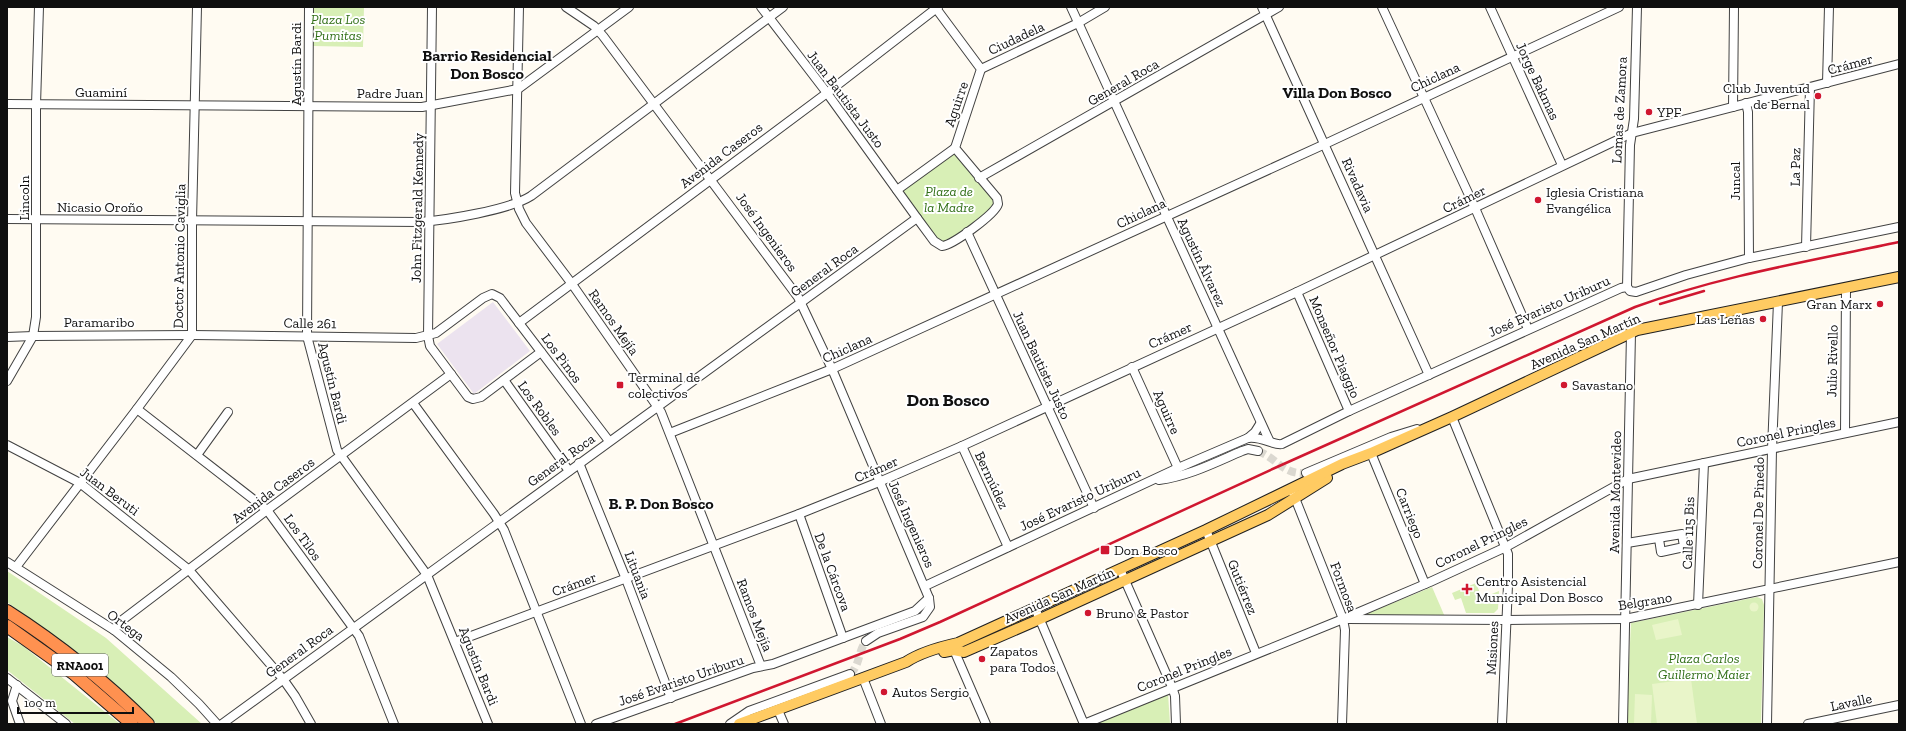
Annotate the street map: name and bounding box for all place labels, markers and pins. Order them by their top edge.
place label: Club Juventud de Bernal [1723,80,1810,113]
marker: Club Juventud de Bernal [1813,91,1823,101]
place label: YPF [1656,104,1682,121]
marker: YPF [1644,107,1654,117]
place label: Iglesia Cristiana Evangélica [1546,184,1644,217]
marker: Iglesia Cristiana Evangélica [1533,195,1543,205]
place label: Gran Marx [1806,296,1872,313]
marker: Gran Marx [1875,299,1885,309]
place label: Las Leñas [1696,311,1755,328]
marker: Las Leñas [1758,314,1768,324]
place label: Terminal de colectivos [628,369,701,402]
place label: Savastano [1572,377,1633,394]
marker: Terminal de colectivos [615,380,625,390]
marker: Savastano [1559,380,1569,390]
place label: Don Bosco [1114,542,1178,559]
marker: Don Bosco [1099,544,1111,556]
place label: Centro Asistencial Municipal Don Bosco [1476,573,1603,606]
marker: Centro Asistencial Municipal Don Bosco [1461,583,1473,595]
place label: Bruno & Pastor [1096,605,1189,622]
marker: Bruno & Pastor [1083,608,1093,618]
place label: Zapatos para Todos [990,643,1056,676]
marker: Zapatos para Todos [977,654,987,664]
place label: Autos Sergio [892,684,969,701]
marker: Autos Sergio [879,687,889,697]

